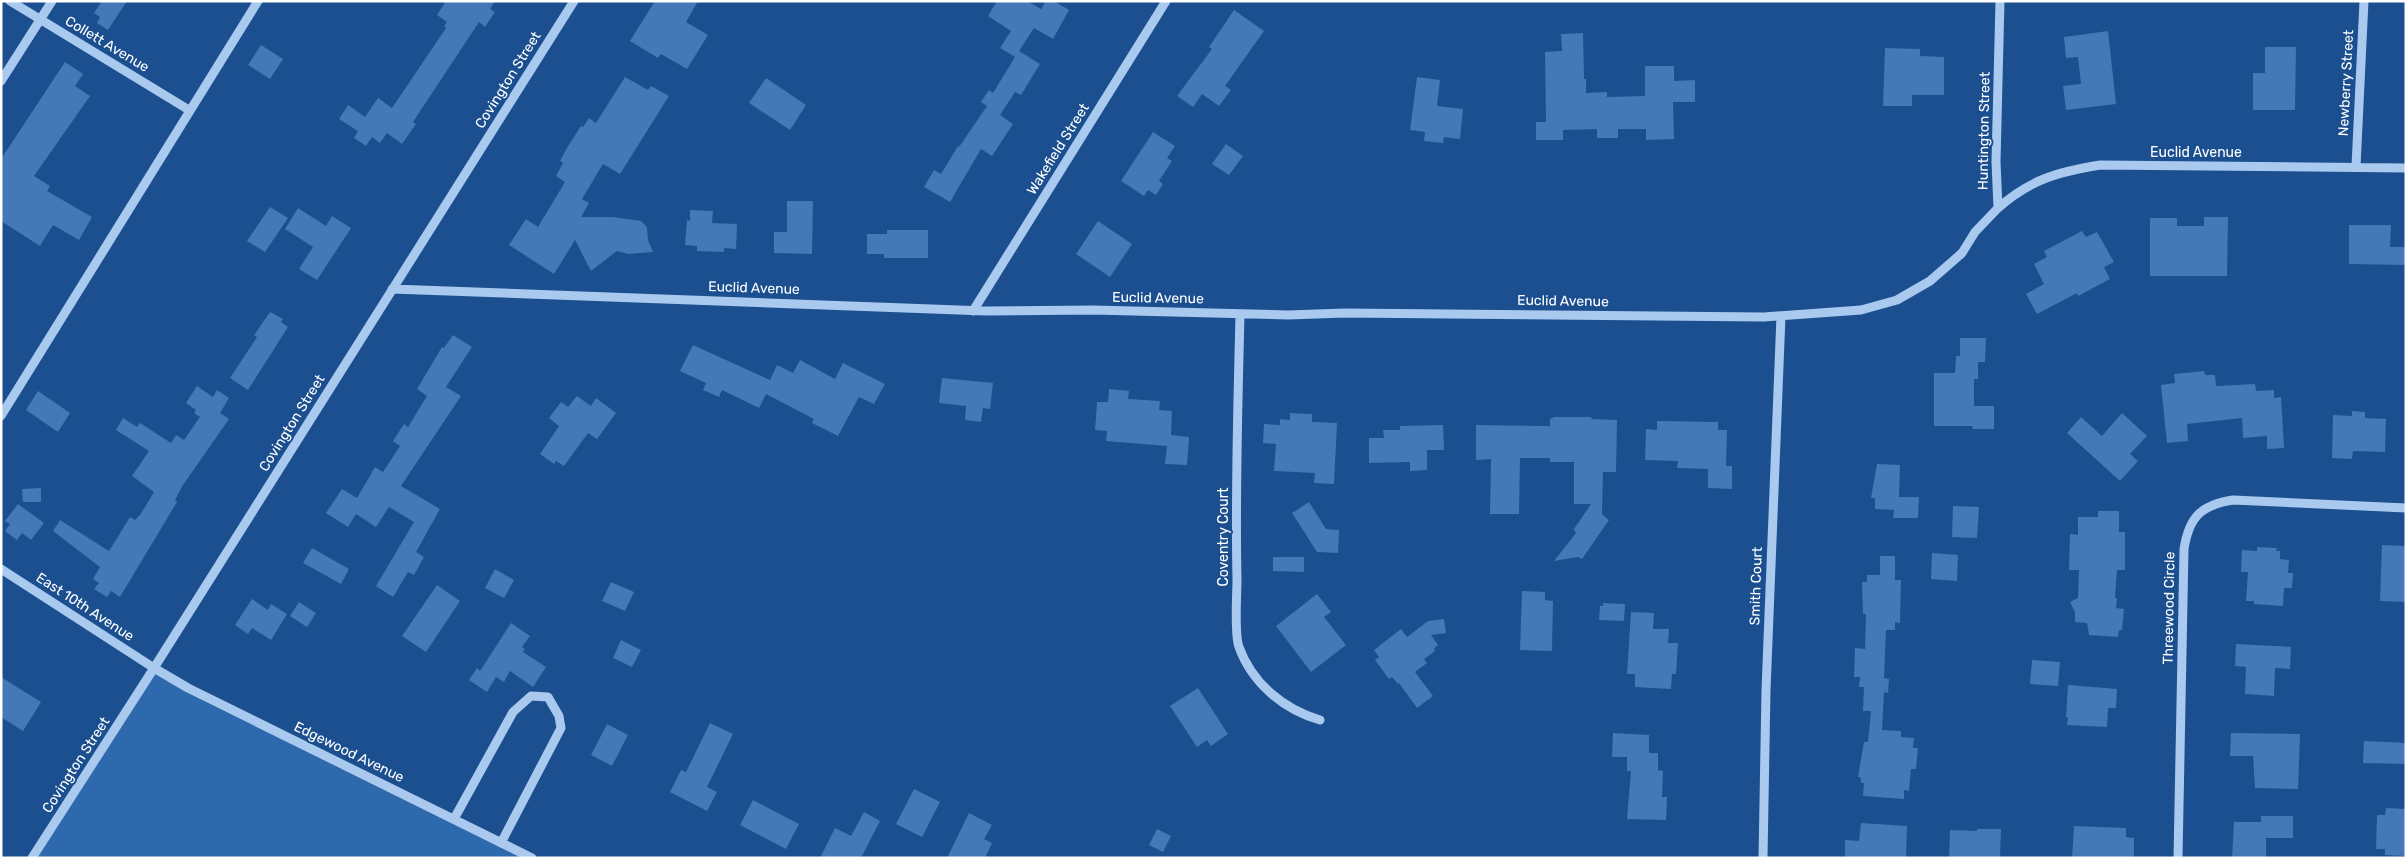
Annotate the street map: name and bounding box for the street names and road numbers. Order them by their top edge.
street label: Collett Avenue [62,12,152,76]
street label: Covington Street [471,28,545,132]
street label: Newberry Street [2335,29,2357,137]
street label: Huntington Street [1974,71,1994,190]
street label: Wakefield Street [1023,100,1093,198]
street label: Euclid Avenue [2150,144,2242,161]
street label: Euclid Avenue [708,278,800,298]
street label: Euclid Avenue [1112,289,1204,307]
street label: Euclid Avenue [1517,292,1609,310]
street label: Covington Street [255,371,329,475]
street label: Coventry Court [1215,487,1232,586]
street label: Smith Court [1746,546,1766,626]
street label: Threewood Circle [2160,551,2178,665]
street label: East 10th Avenue [33,569,137,645]
street label: Covington Street [39,713,114,816]
street label: Edgewood Avenue [291,718,407,786]

